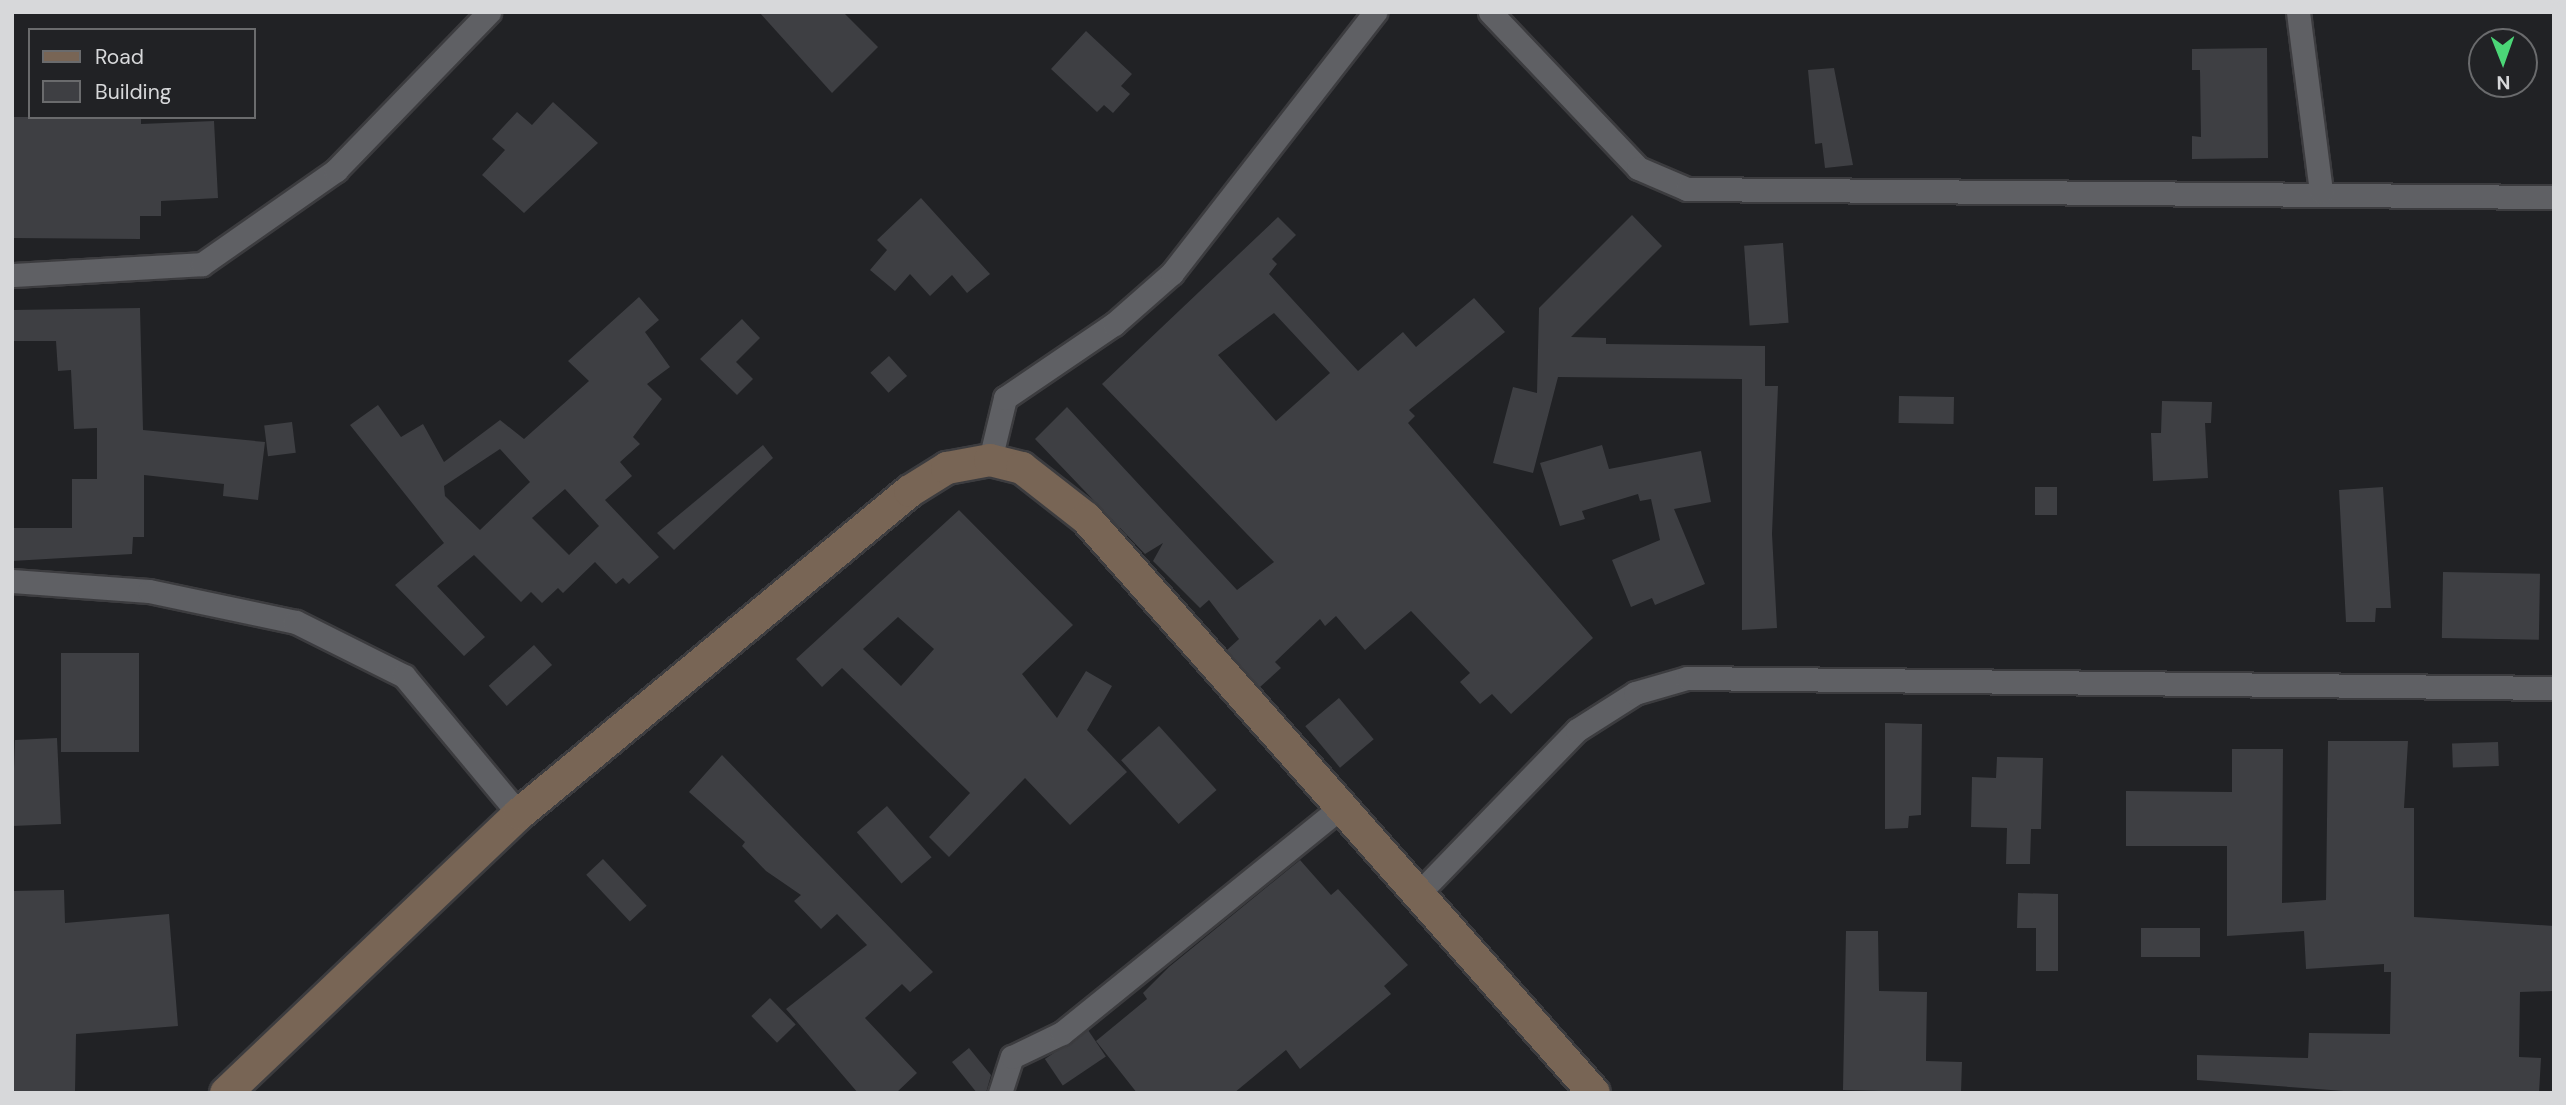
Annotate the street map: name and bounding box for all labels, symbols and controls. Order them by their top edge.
legend [28,28,256,119]
north arrow [2468,28,2538,98]
text: Road [95,43,144,71]
text: N [2496,70,2510,95]
text: Building [95,78,171,106]

